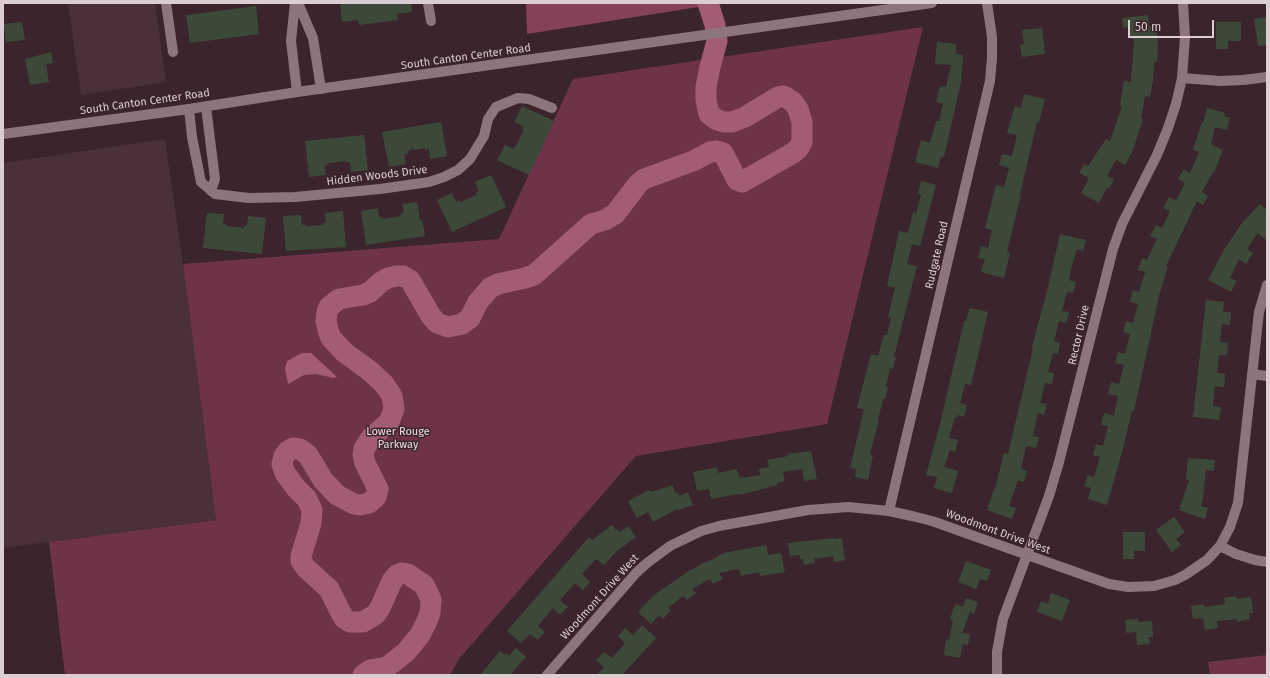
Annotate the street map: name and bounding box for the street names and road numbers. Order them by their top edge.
street label: South Canton Center Road [400,41,532,73]
street label: South Canton Center Road [79,86,211,118]
street label: Hidden Woods Drive [326,163,428,189]
street label: Rudgate Road [923,220,951,290]
street label: Rector Drive [1066,304,1092,366]
street label: Woodmont Drive West [944,507,1052,557]
street label: Woodmont Drive West [558,552,642,642]

